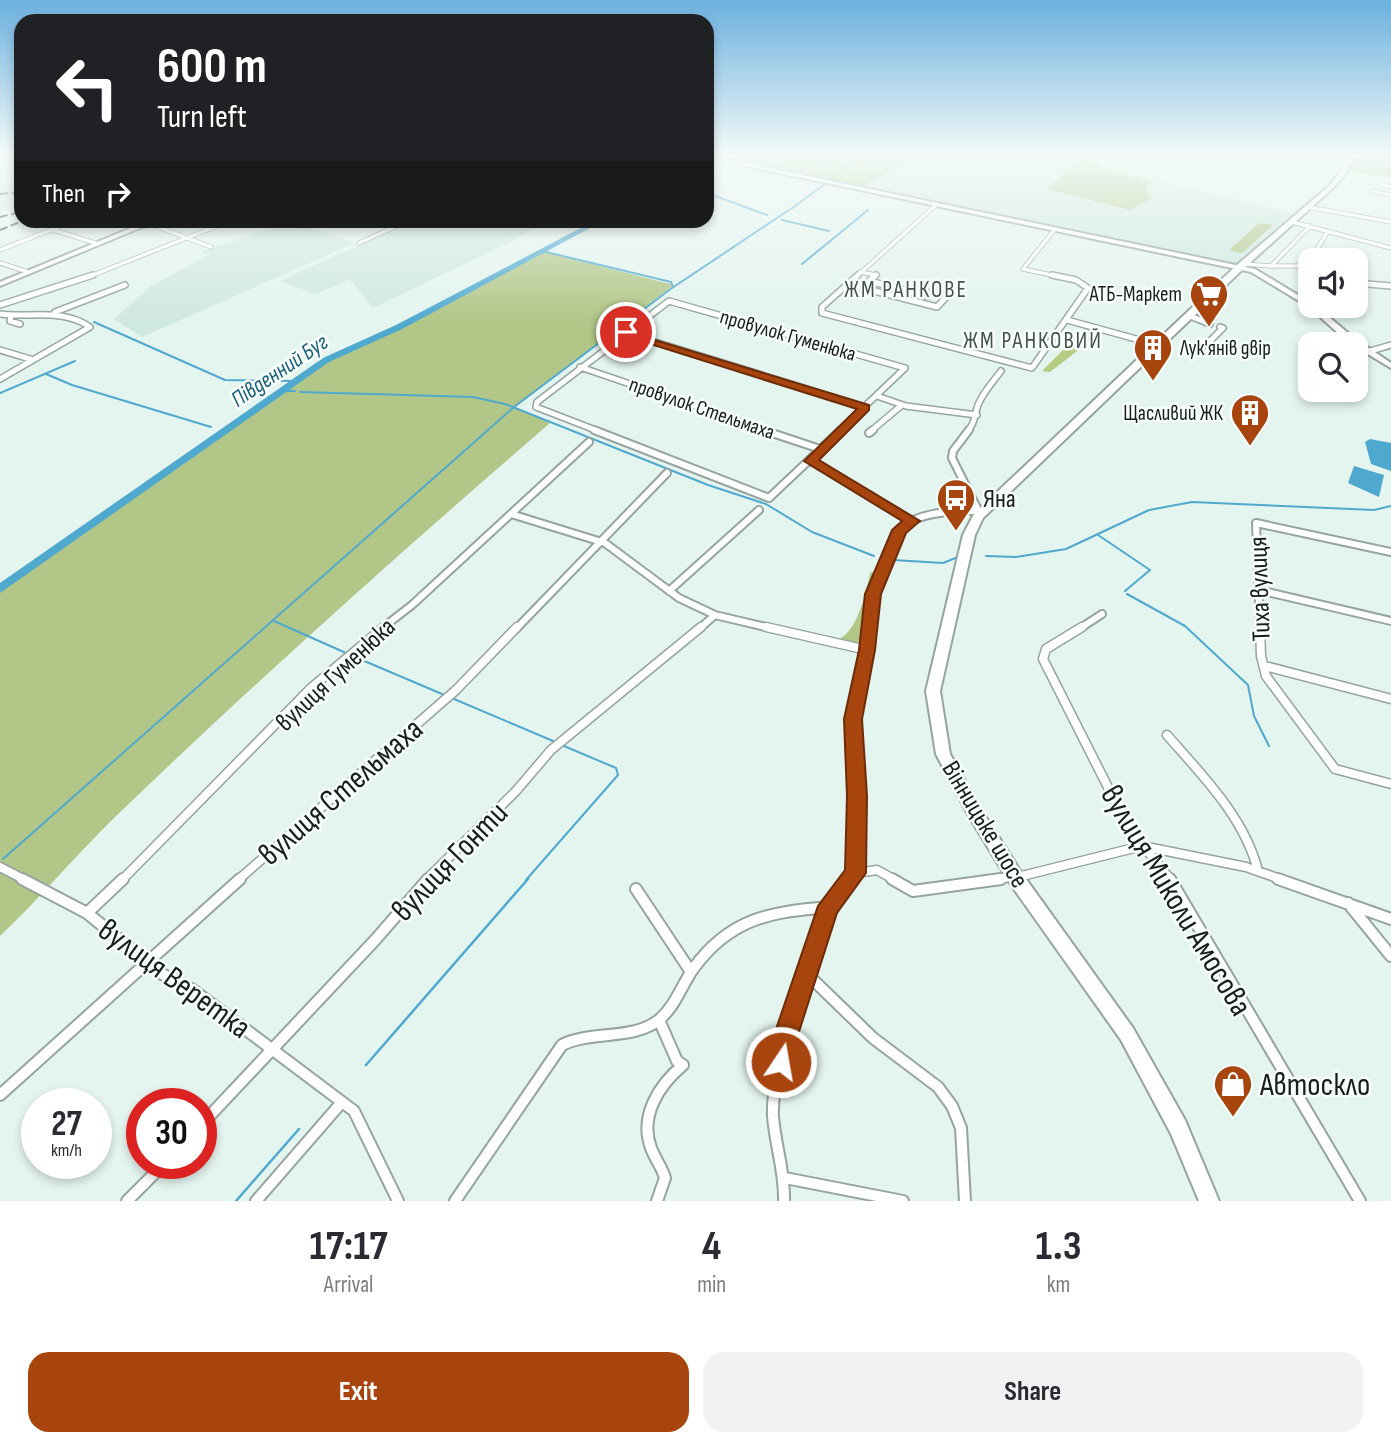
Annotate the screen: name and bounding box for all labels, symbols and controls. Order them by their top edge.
text: 600 m [157,38,267,97]
icon: left [42,42,133,133]
text: Turn left [157,98,247,137]
icon: right [99,175,137,213]
text: Then [42,179,85,210]
map controls [1298,248,1368,402]
button: sound [1298,248,1368,318]
supermarket icon: АТБ-Маркет [1188,273,1230,328]
district label: ЖМ РАНКОВЕ [844,276,968,304]
place label: АТБ-Маркет [1089,282,1182,307]
pin [596,302,656,362]
street label: провулок Гуменюка [717,304,859,367]
icon: arrive [607,313,645,351]
district label: ЖМ РАНКОВИЙ [963,327,1103,355]
building icon: Лук'янів двір [1132,327,1174,382]
water label: Південний Буг [226,328,333,413]
button: search [1298,332,1368,402]
place label: Лук'янів двір [1179,336,1271,361]
street label: провулок Стельмаха [626,372,778,445]
building icon: Щасливий ЖК [1229,392,1271,447]
place label: Щасливий ЖК [1123,401,1224,426]
bus stop icon: Яна [935,477,977,532]
place label: Яна [983,484,1016,515]
street label: Тиха вулиця [1243,536,1278,642]
street label: вулиця Гуменюка [270,612,402,738]
street label: вулиця Стельмаха [251,710,431,874]
street label: Вінницьке шосе [935,756,1035,894]
street label: вулиця Миколи Амосова [1091,778,1260,1023]
street label: вулиця Гонти [384,794,517,930]
street label: вулиця Веретка [90,911,258,1048]
position arrow [744,1025,818,1099]
shop icon: Автоскло [1212,1063,1254,1118]
place label: Автоскло [1259,1066,1370,1105]
speed limit sign: 30 [126,1088,217,1179]
text: 27 [51,1103,82,1146]
text: km/h [51,1140,82,1161]
text: 17:17 [310,1221,388,1272]
text: 4 [702,1221,721,1272]
text: 1.3 [1036,1221,1081,1272]
text: Arrival [324,1271,373,1299]
text: min [697,1271,726,1299]
text: km [1047,1271,1070,1299]
button: Exit [28,1352,689,1432]
button: Share [703,1352,1363,1432]

